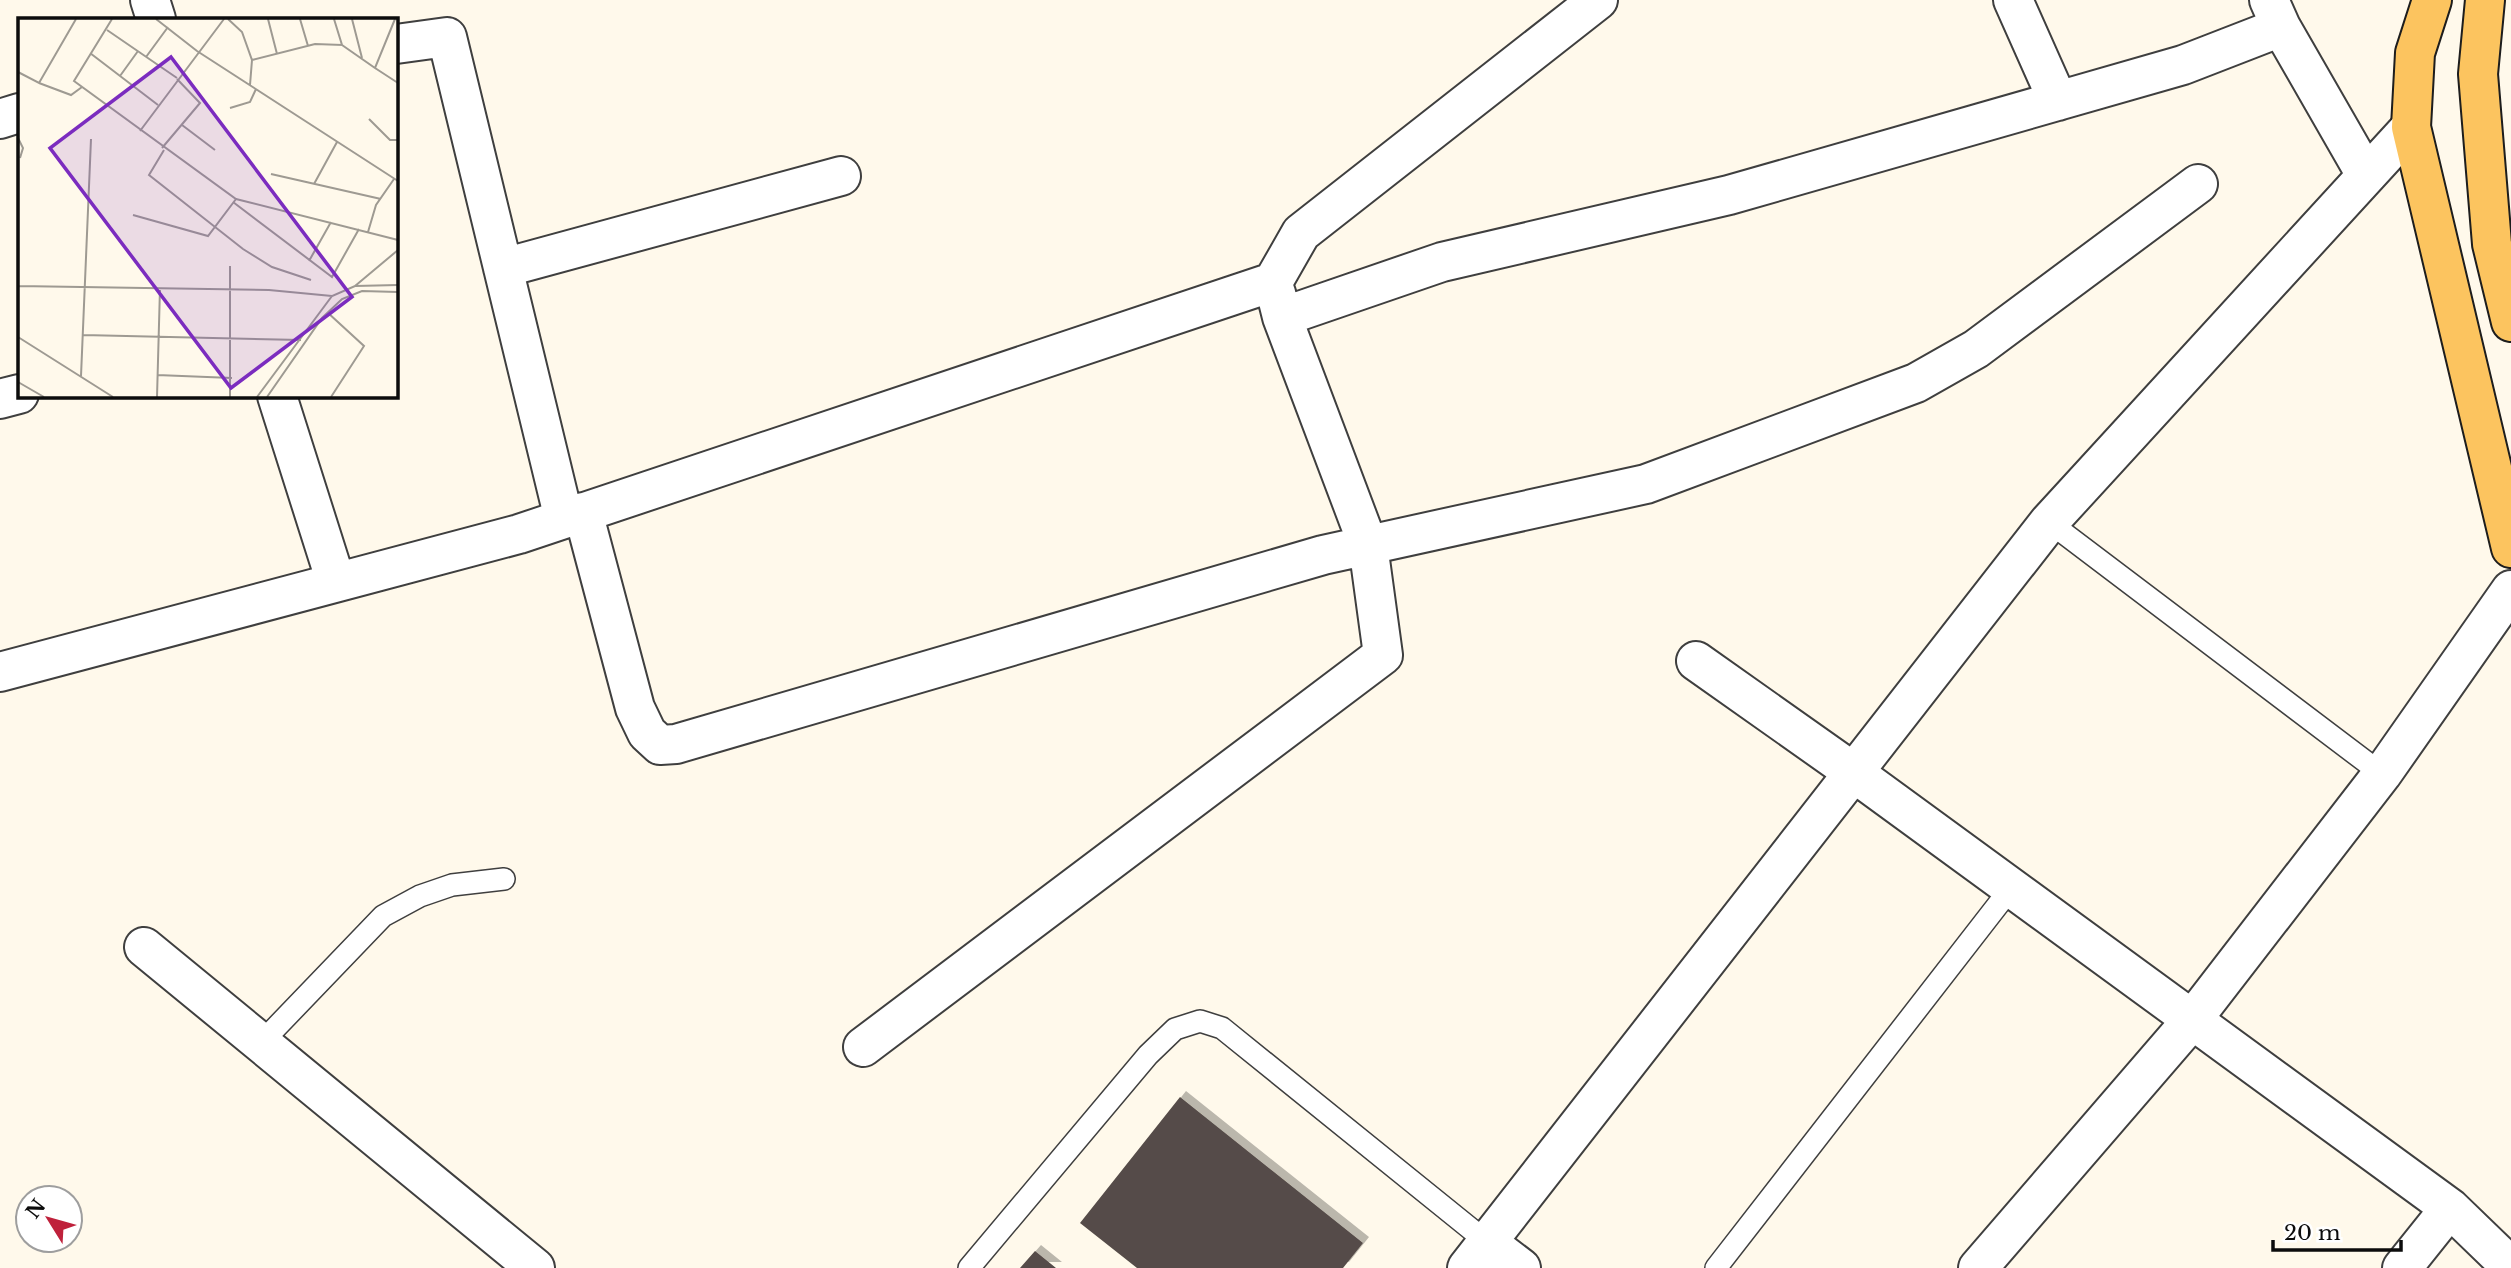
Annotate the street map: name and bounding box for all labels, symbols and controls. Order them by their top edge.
inset map [18,18,397,397]
north arrow [14,1184,84,1254]
text: N [21,1195,50,1223]
scale bar [2273,1208,2401,1252]
text: 20 m [2284,1220,2341,1246]

